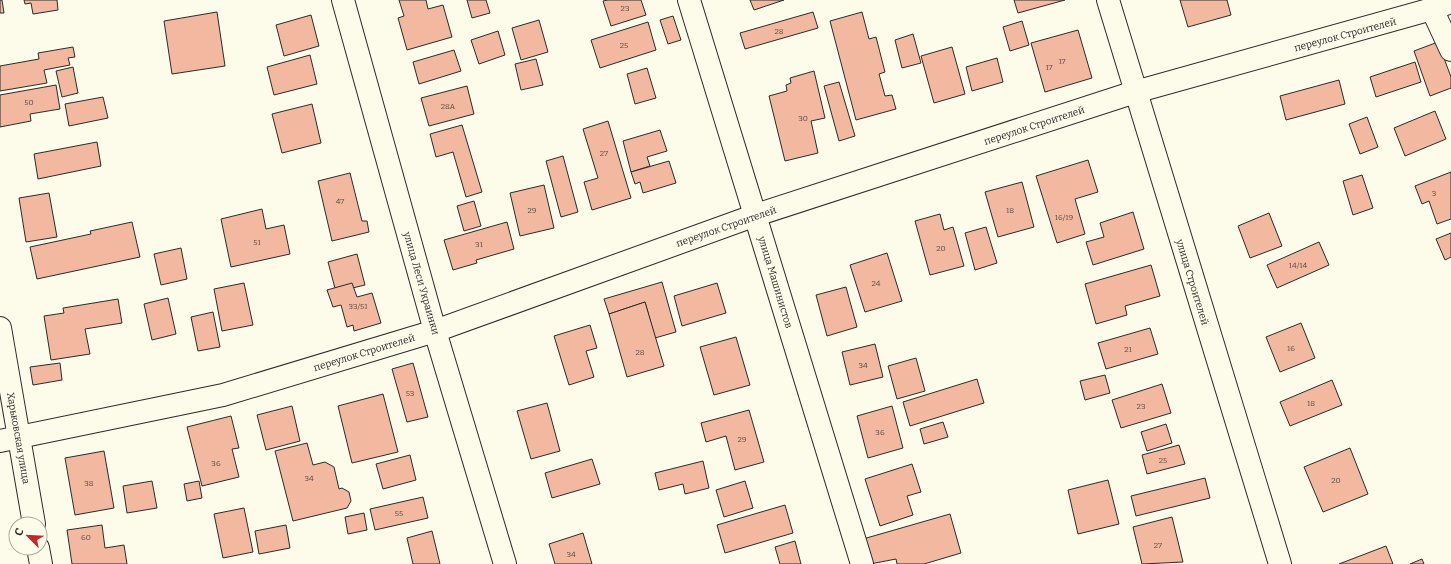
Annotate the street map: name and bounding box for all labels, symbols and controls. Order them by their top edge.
house number: 23 [621,4,630,13]
street label: переулок Строителей [1293,15,1398,54]
house number: 28 [774,27,784,36]
house number: 25 [620,41,628,50]
house number: 17 [1058,57,1066,66]
house number: 17 [1045,63,1053,72]
house number: 50 [24,98,34,107]
house number: 28А [441,102,456,111]
street label: переулок Строителей [982,104,1087,148]
house number: 30 [798,114,808,123]
house number: 27 [600,149,608,158]
house number: 3 [1432,189,1437,198]
house number: 47 [336,197,344,206]
street label: переулок Строителей [675,204,778,250]
house number: 29 [527,206,537,215]
house number: 18 [1006,206,1014,215]
house number: 16/19 [1055,213,1074,222]
street label: улица Леси Украинки [400,230,442,336]
street label: улица Машинистов [755,234,795,330]
street label: улица Строителей [1173,237,1211,327]
house number: 51 [253,238,261,247]
house number: 31 [475,240,484,249]
house number: 20 [936,244,946,253]
house number: 14/14 [1289,261,1308,270]
house number: 24 [871,279,881,288]
house number: 33/51 [349,302,368,311]
street label: переулок Строителей [312,332,417,374]
house number: 16 [1287,344,1295,353]
house number: 21 [1124,345,1133,354]
house number: 28 [635,348,645,357]
house number: 34 [858,361,868,370]
house number: 53 [406,389,415,398]
street label: Харьковская улица [4,391,32,485]
house number: 18 [1307,399,1315,408]
house number: 23 [1137,402,1146,411]
house number: 36 [875,428,885,437]
house number: 29 [737,435,747,444]
house number: 25 [1159,456,1167,465]
house number: 36 [211,459,221,468]
house number: 34 [304,474,314,483]
house number: 20 [1331,476,1341,485]
house number: 38 [84,479,94,488]
house number: 55 [395,509,403,518]
north arrow [8,516,48,556]
text: С [12,526,27,538]
house number: 60 [81,533,91,542]
house number: 27 [1154,541,1162,550]
house number: 34 [566,550,576,559]

